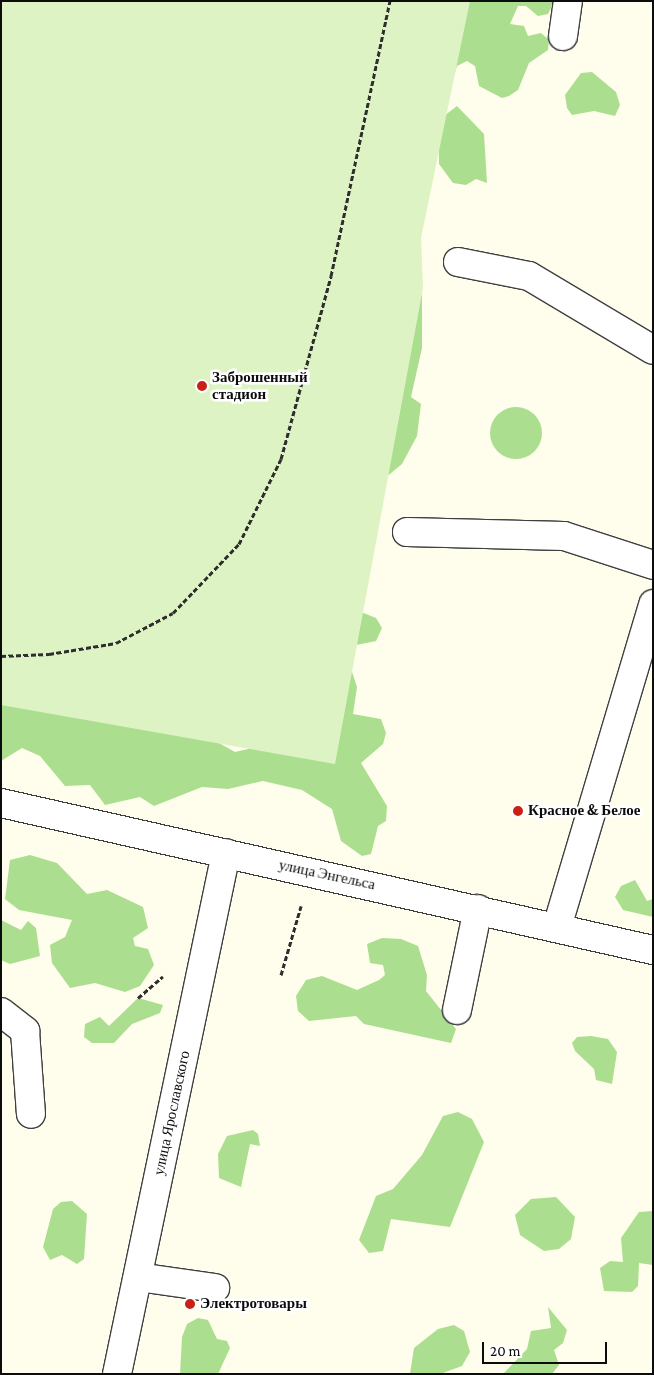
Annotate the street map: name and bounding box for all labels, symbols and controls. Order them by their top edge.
place label: Заброшенный стадион [212,368,308,403]
marker: Заброшенный стадион [196,380,208,392]
place label: Красное & Белое [528,802,640,820]
marker: Красное & Белое [512,805,524,817]
street label: улица Энгельса [277,856,377,894]
street label: улица Ярославского [150,1049,194,1177]
place label: Электротовары [200,1295,307,1313]
marker: Электротовары [184,1298,196,1310]
scale bar [484,1332,609,1364]
text: 20 m [490,1343,521,1359]

